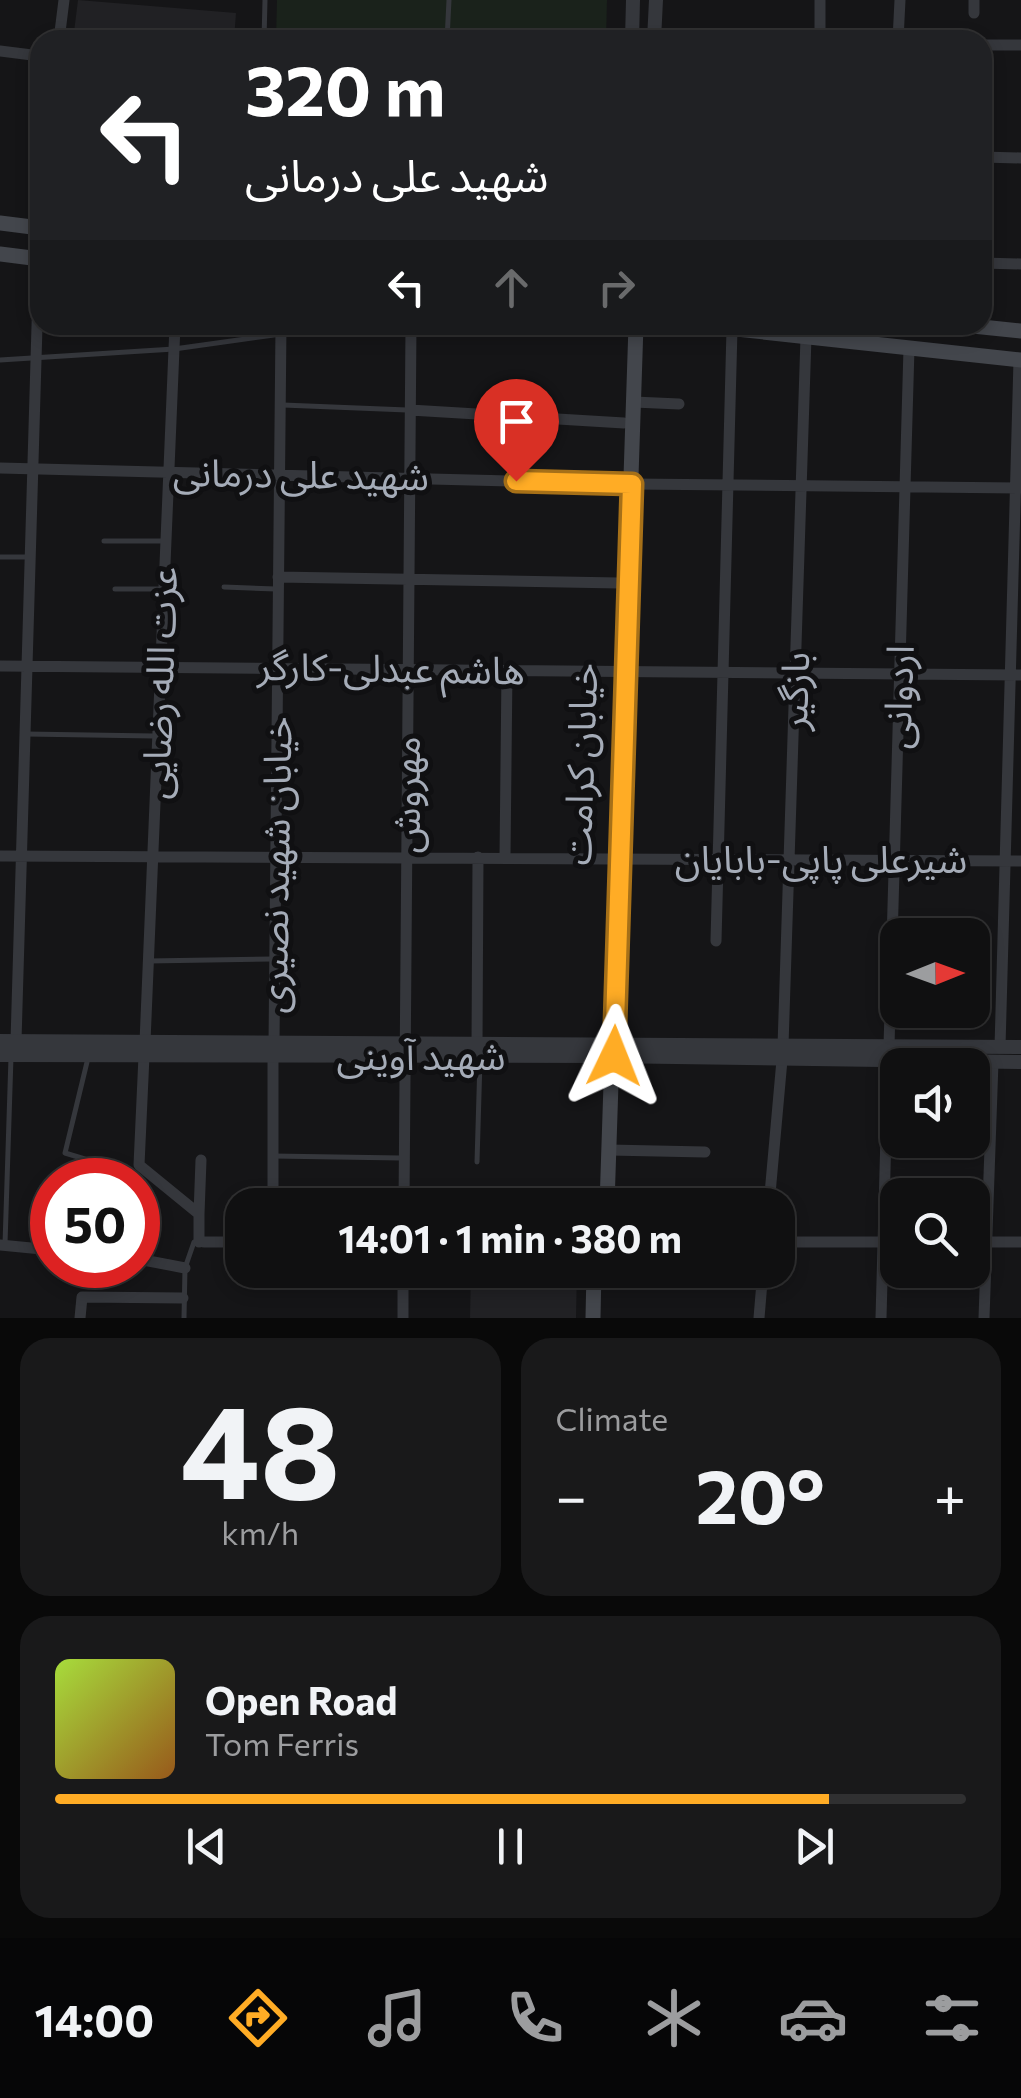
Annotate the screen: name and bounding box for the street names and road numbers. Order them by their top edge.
street label: شهید علی درمانی [173,447,430,499]
street label: عزت الله رضایی [130,566,186,800]
street label: هاشم عبدلی-کارگر [256,641,525,700]
street label: اردوانی [871,644,923,750]
street label: بازگیر [768,651,818,732]
street label: خیابان کرامت [551,662,607,866]
street label: خیابان شهید نصیری [247,716,301,1014]
street label: مهروش [381,736,429,854]
street label: شیرعلی پاپی-بابایان [675,834,967,884]
street label: شهید آوینی [336,1031,506,1079]

